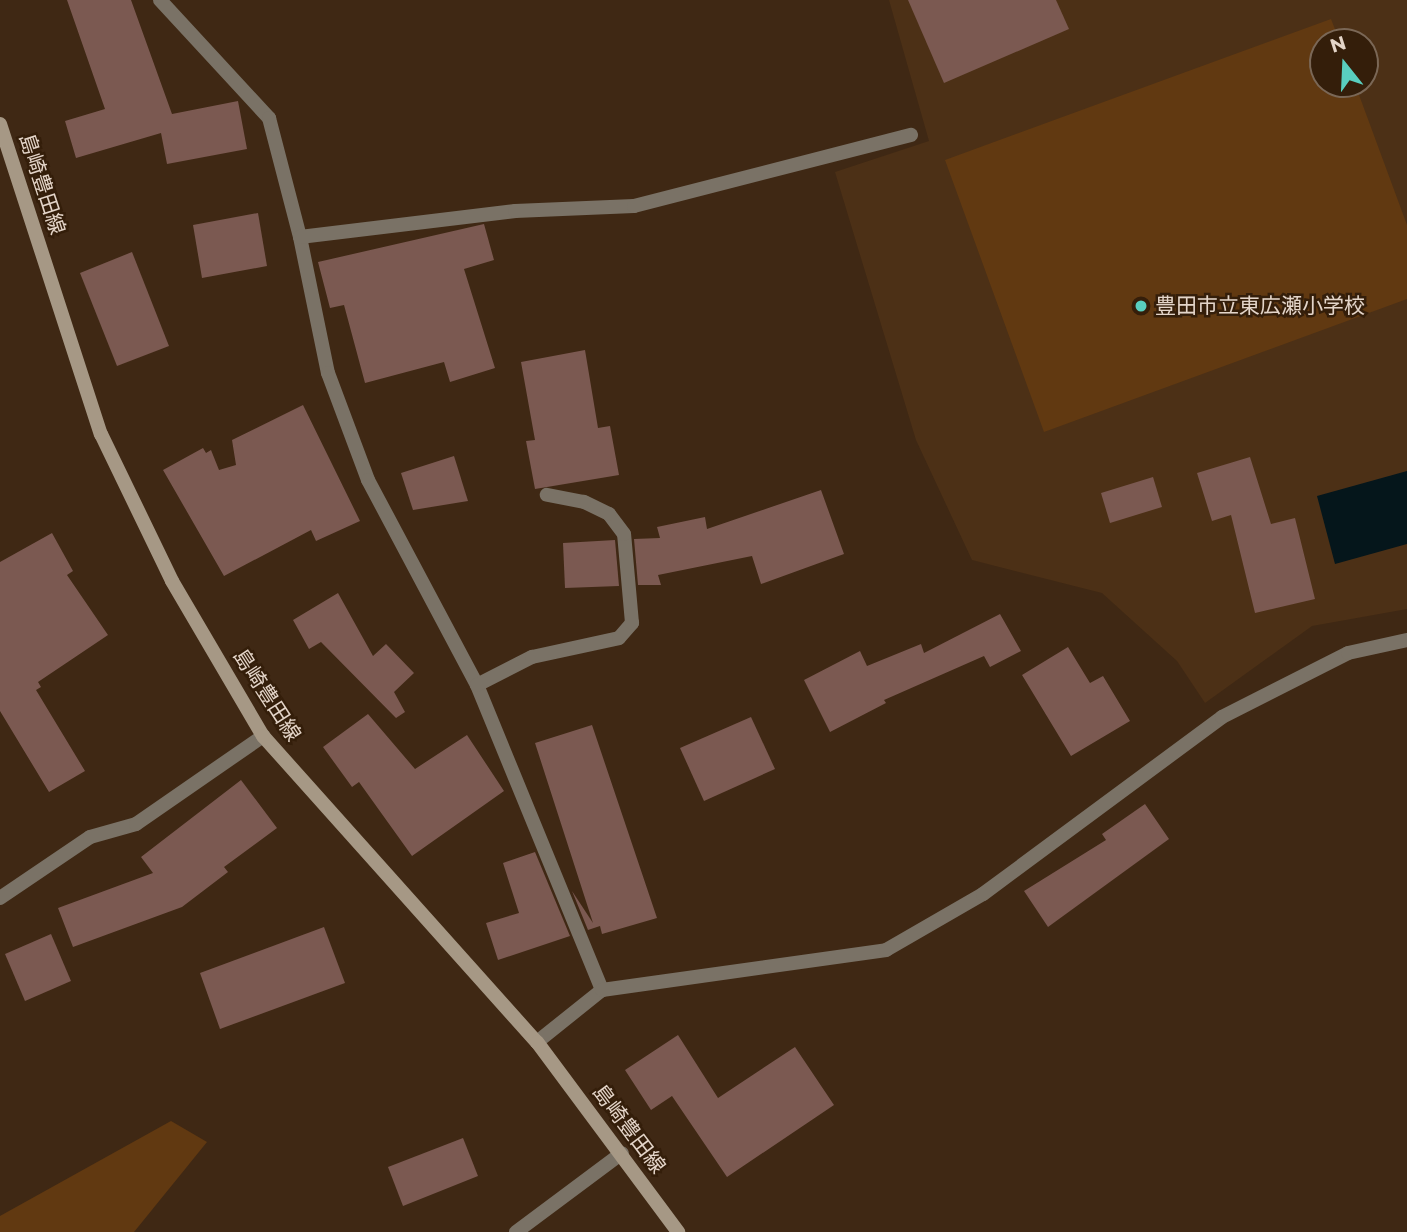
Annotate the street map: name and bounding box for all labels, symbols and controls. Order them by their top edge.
north arrow [1309,28,1379,98]
text: N [1327,31,1349,58]
street label: 島崎豊田線 [14,130,70,238]
place label: 豊田市立東広瀬小学校 [1155,293,1365,319]
marker: 豊田市立東広瀬小学校 [1133,298,1149,314]
street label: 島崎豊田線 [228,644,306,746]
street label: 島崎豊田線 [587,1079,671,1179]

